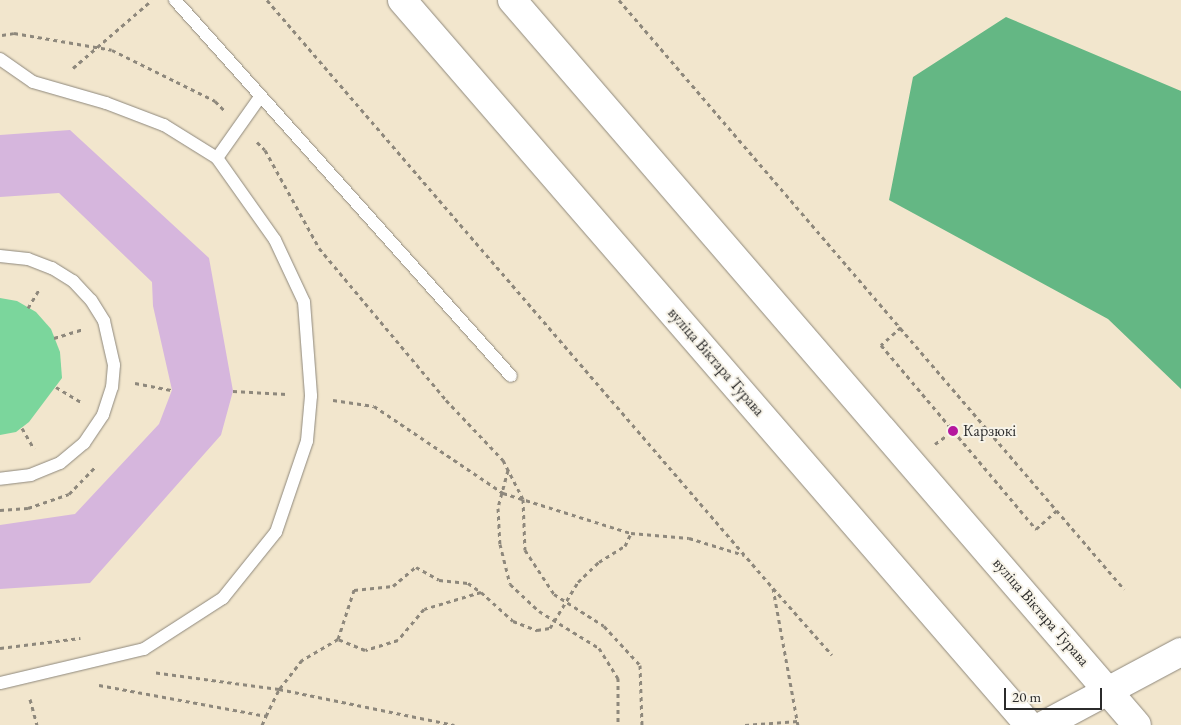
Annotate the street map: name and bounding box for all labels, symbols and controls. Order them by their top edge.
street label: вуліца Віктара Турава [664,304,768,420]
place label: Карзюкі [963,421,1016,441]
marker: Карзюкі [947,425,959,437]
street label: вуліца Віктара Турава [989,554,1093,670]
scale bar [1006,678,1104,710]
text: 20 m [1012,687,1041,706]

